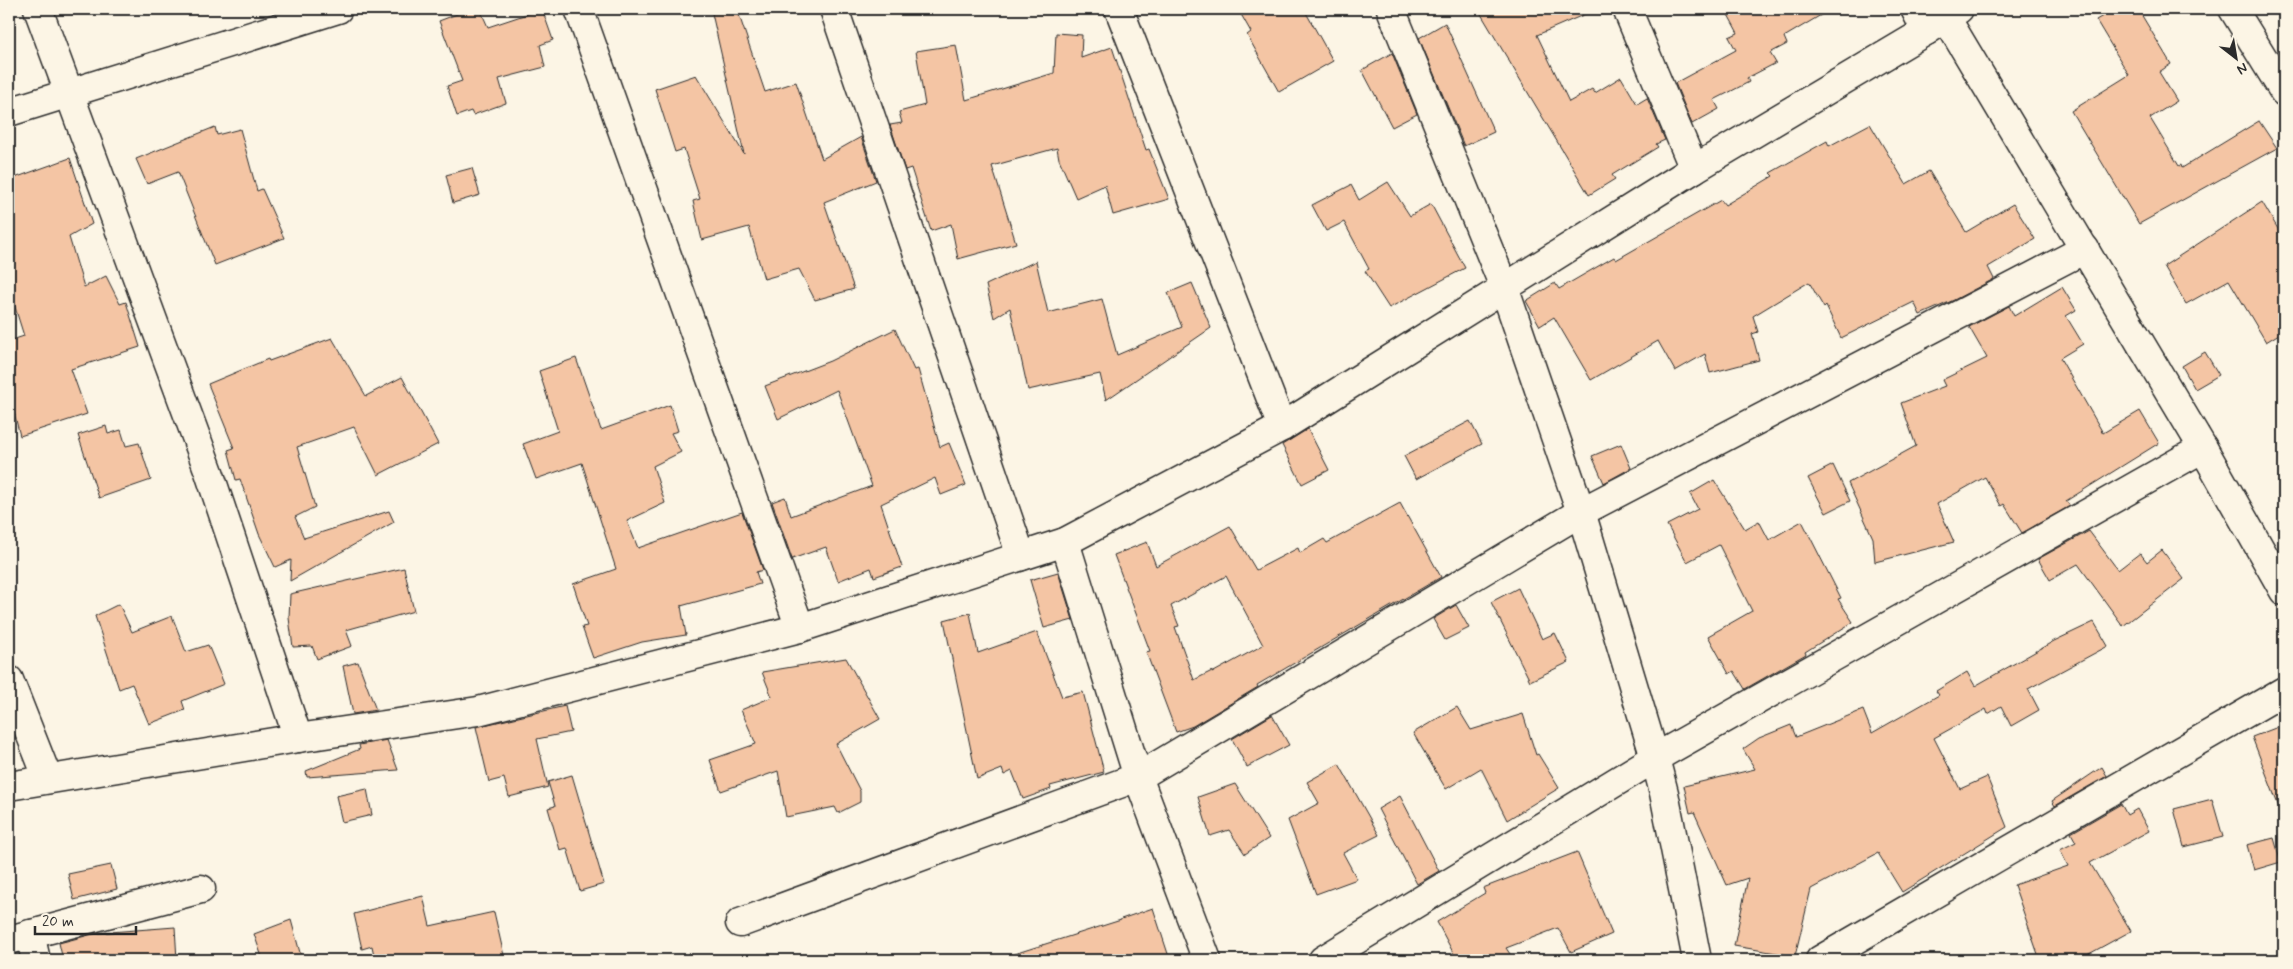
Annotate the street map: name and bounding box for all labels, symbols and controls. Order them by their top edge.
north arrow [2210,32,2260,82]
text: N [2234,58,2251,78]
scale bar [35,904,136,936]
text: 20 m [42,912,74,932]

